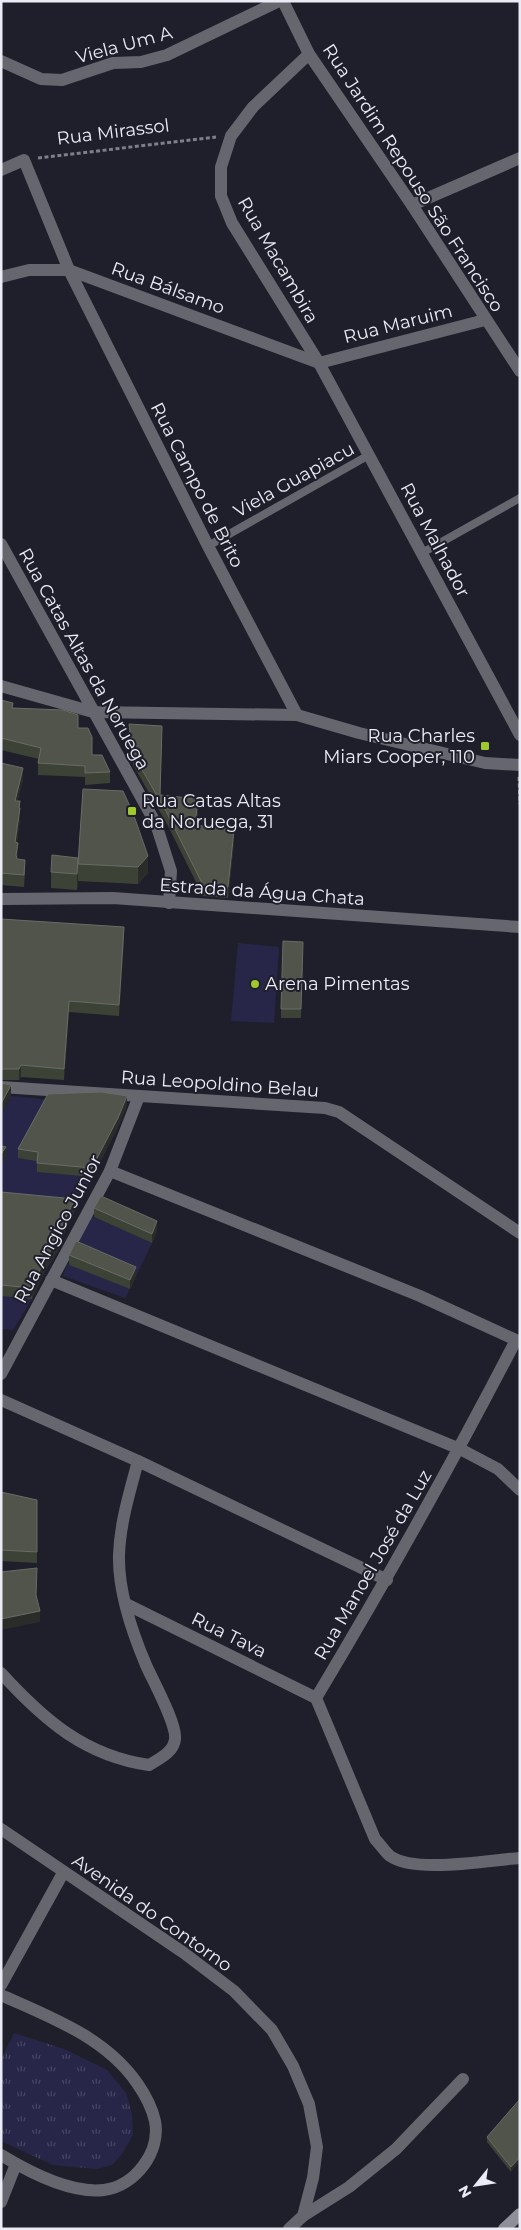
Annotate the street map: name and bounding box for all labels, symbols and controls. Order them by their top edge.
street label: Viela Um A [73,22,175,68]
street label: Rua Jardim Repouso São Francisco [318,40,508,316]
street label: Rua Mirassol [55,114,171,150]
street label: Rua Macambira [233,193,323,327]
street label: Rua Bálsamo [108,257,228,319]
street label: Rua Maruim [341,300,455,348]
street label: Rua Campo de Brito [146,399,248,571]
street label: Viela Guapiacu [230,438,358,522]
street label: Rua Malhador [396,479,474,601]
street label: Rua Catas Altas da Noruega [14,544,154,774]
place label: Rua Charles Miars Cooper, 110 [323,725,475,768]
marker: Rua Charles Miars Cooper, 110 [479,740,491,752]
place label: Rua Catas Altas da Noruega, 31 [142,790,281,833]
marker: Rua Catas Altas da Noruega, 31 [126,805,138,817]
street label: Estrada da Água Chata [159,874,365,910]
place label: Arena Pimentas [265,973,410,995]
marker: Arena Pimentas [249,978,261,990]
street label: Rua Leopoldino Belau [120,1066,320,1102]
street label: Rua Angico Junior [9,1151,107,1307]
street label: Rua Manoel José da Luz [309,1466,437,1664]
street label: Rua Tava [188,1607,270,1663]
street label: Avenida do Contorno [68,1849,236,1977]
north arrow [451,2160,501,2210]
text: N [454,2182,475,2201]

